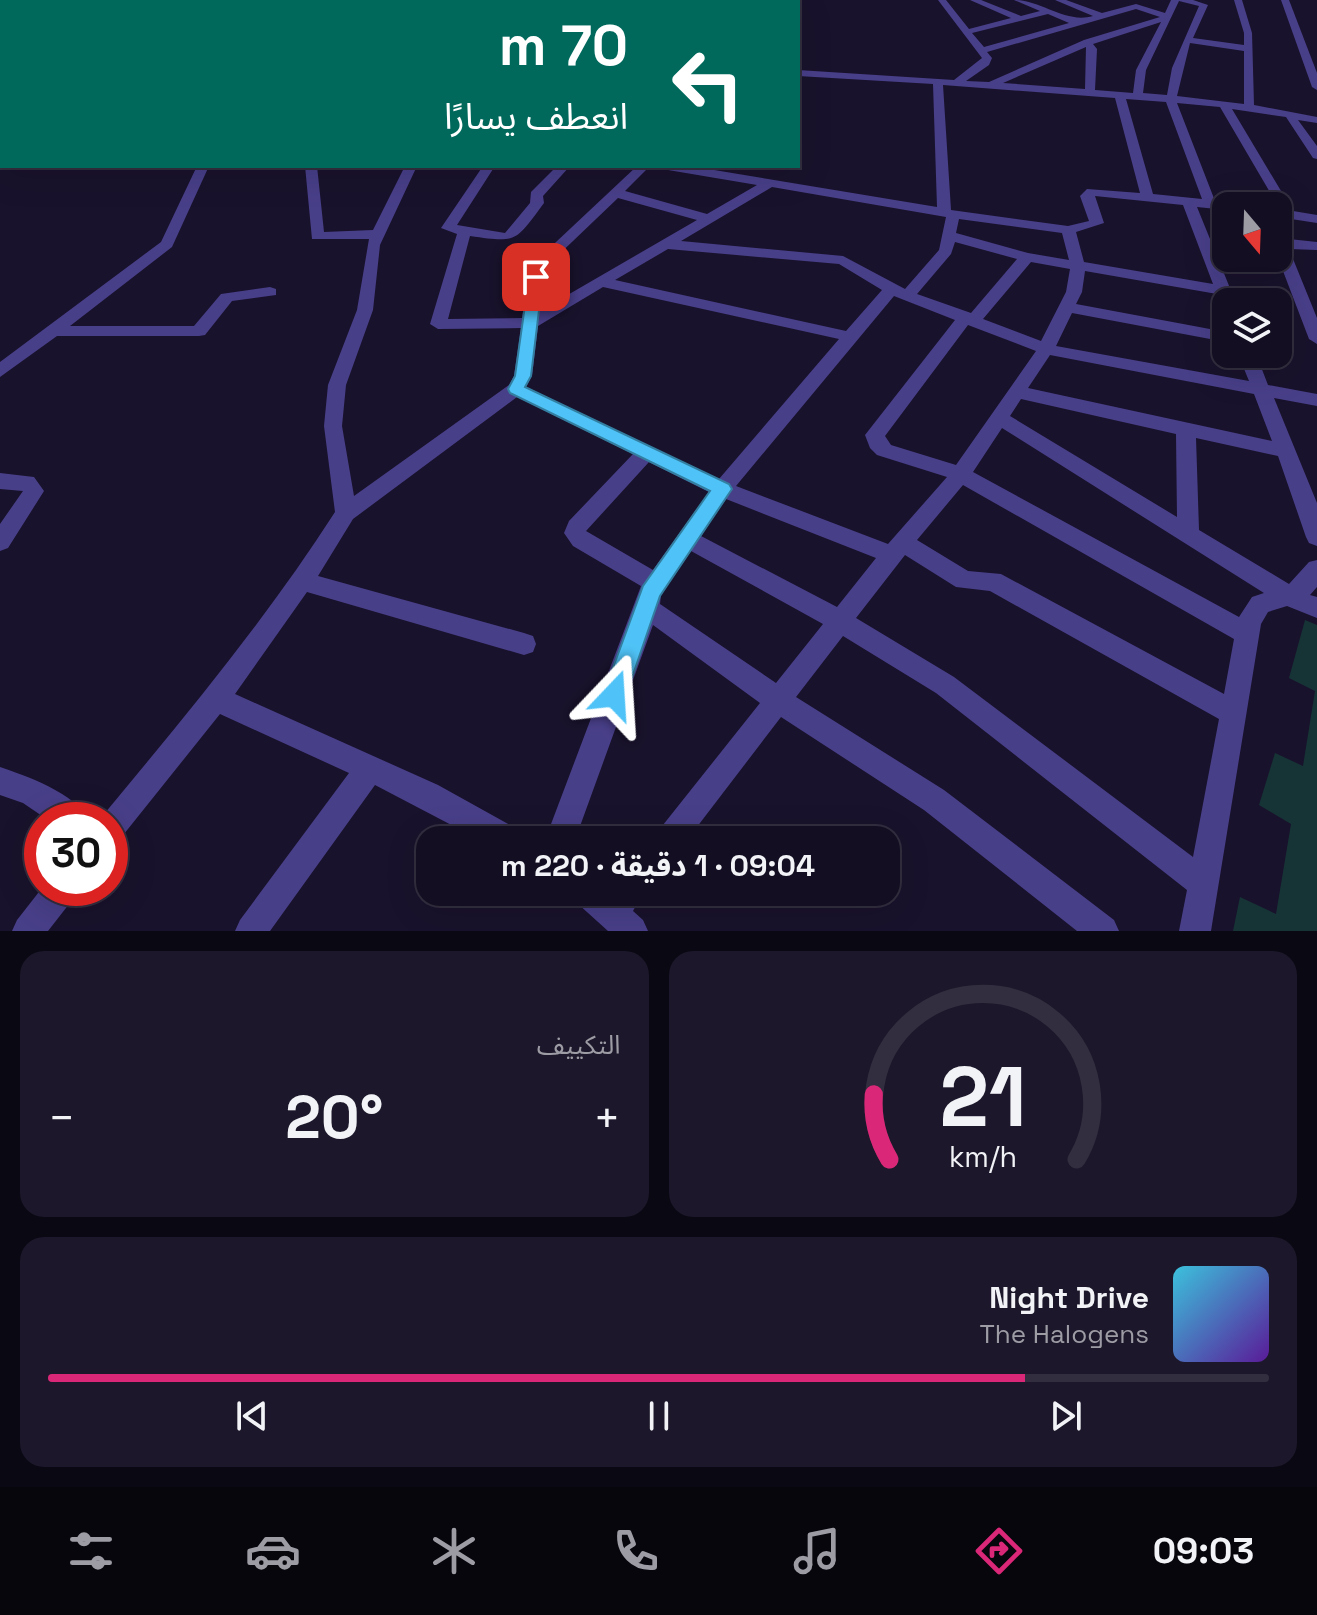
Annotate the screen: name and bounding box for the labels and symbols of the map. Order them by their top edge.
north arrow [1212,192,1292,272]
pin [502,243,570,311]
position arrow [572,653,656,737]
speed limit sign: 30 [24,802,128,906]

